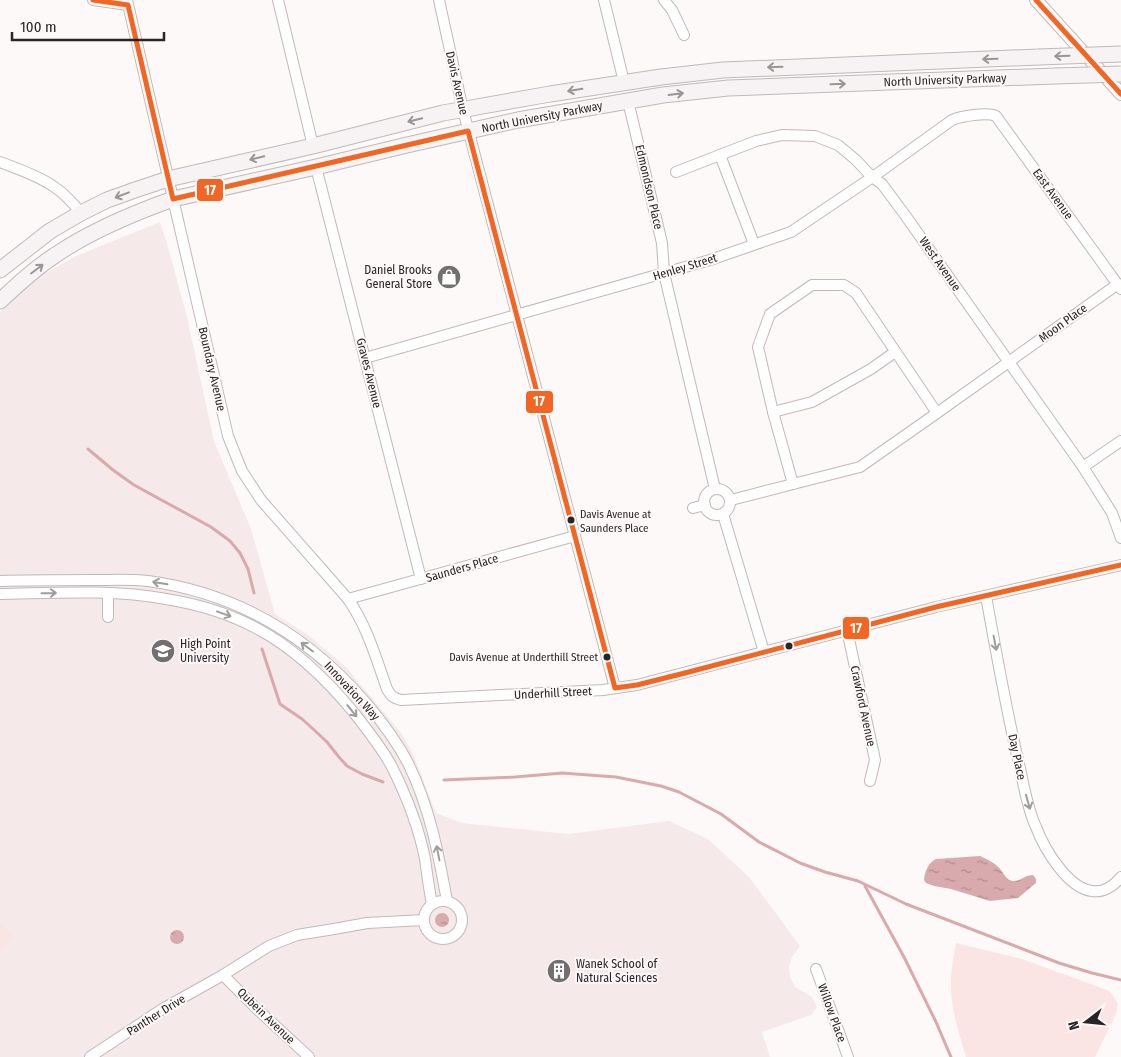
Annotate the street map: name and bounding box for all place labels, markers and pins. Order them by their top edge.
place label: Daniel Brooks General Store [364,263,432,291]
shop icon: Daniel Brooks General Store [436,264,462,290]
place label: Davis Avenue at Saunders Place [580,508,651,535]
marker: Davis Avenue at Saunders Place [566,515,576,525]
place label: High Point University [180,637,231,665]
school or university icon: High Point University [150,638,176,664]
unlabelled marker [784,641,794,651]
place label: Davis Avenue at Underthill Street [449,651,598,664]
marker: Davis Avenue at Underthill Street [602,652,612,662]
place label: Wanek School of Natural Sciences [576,957,659,985]
building icon: Wanek School of Natural Sciences [546,958,572,984]

